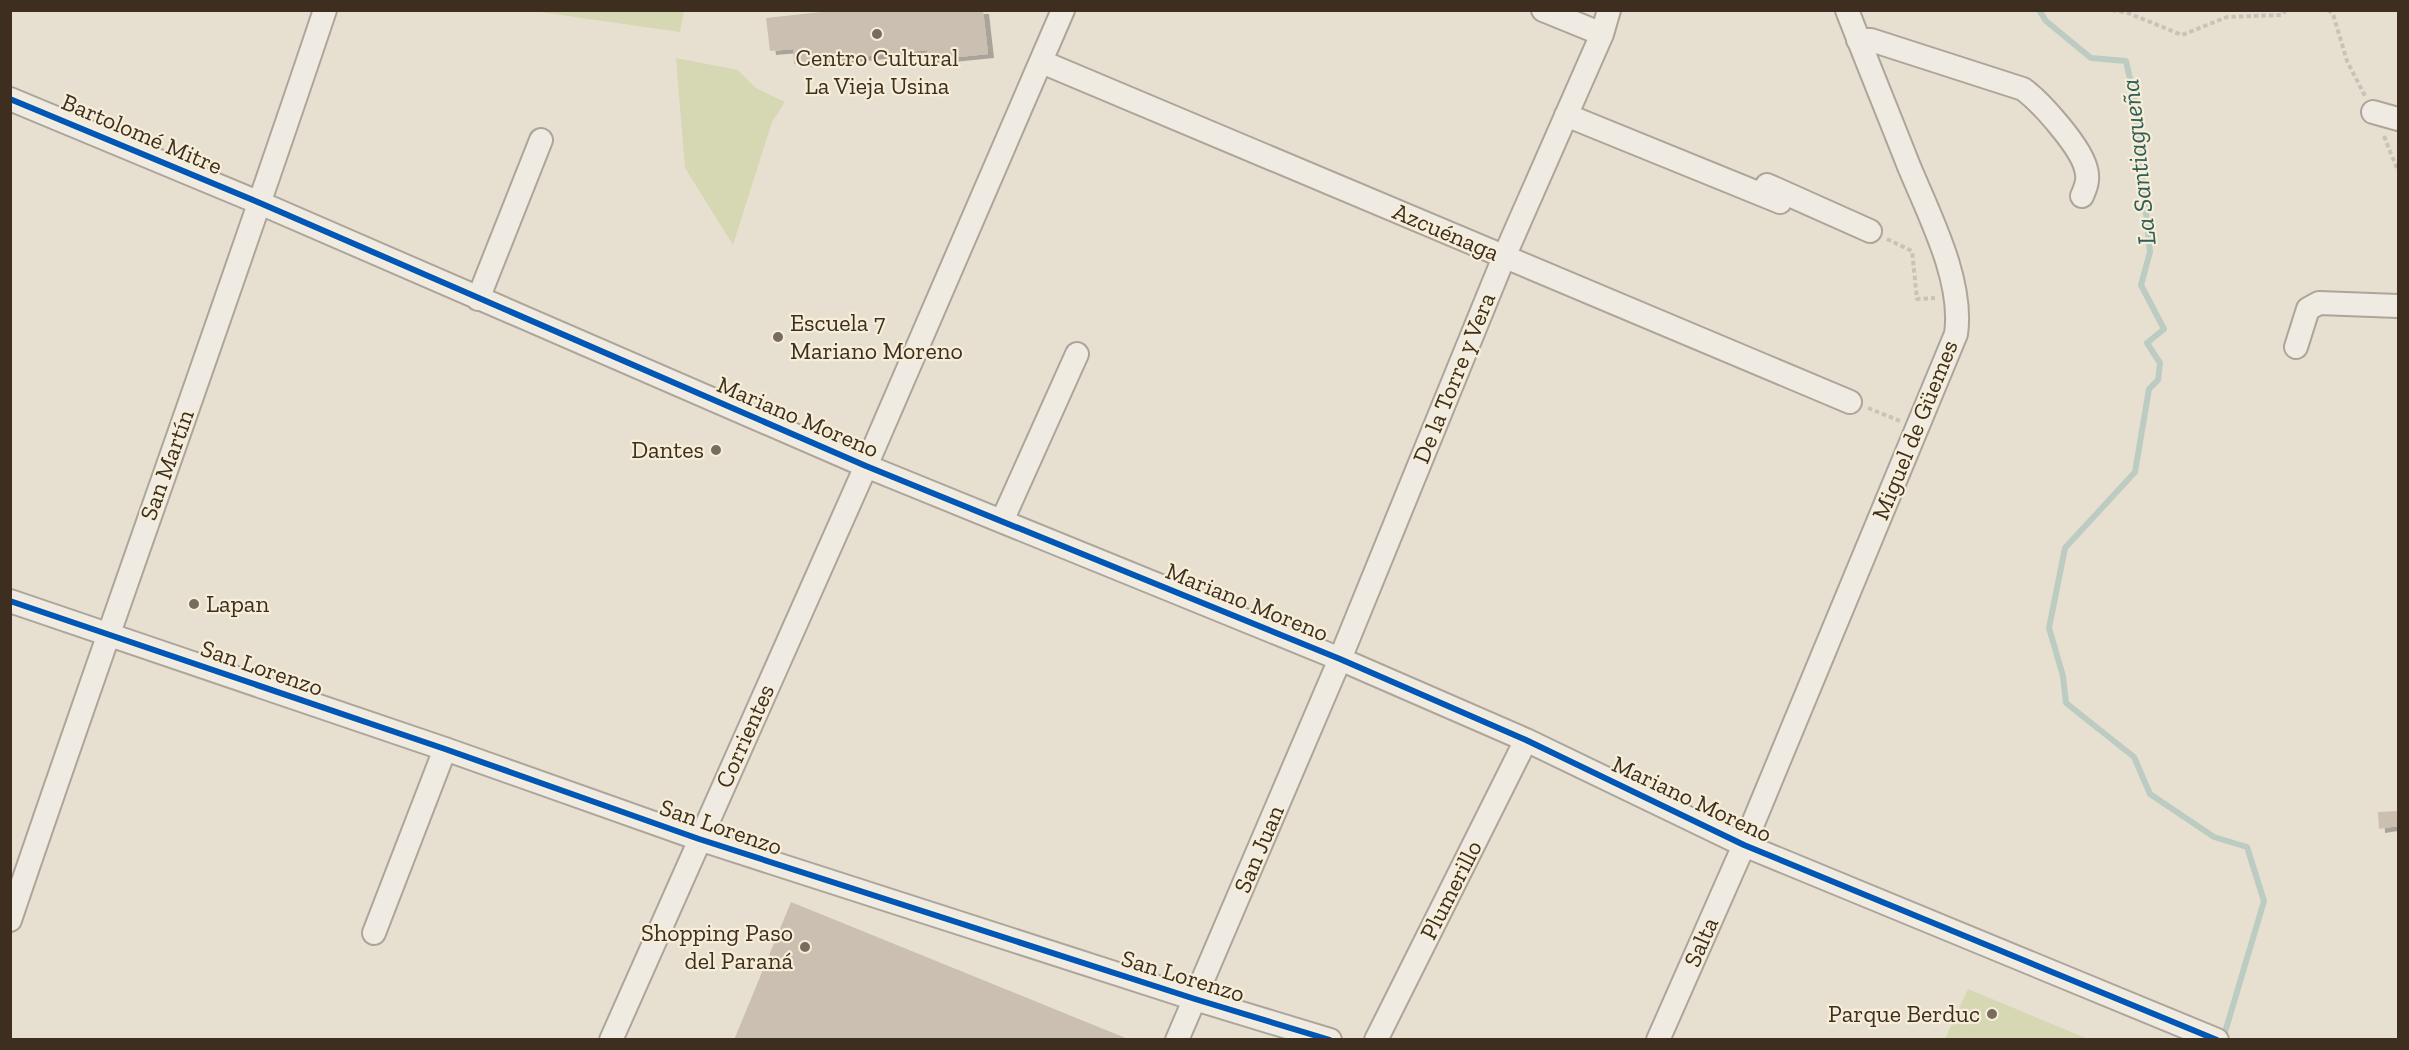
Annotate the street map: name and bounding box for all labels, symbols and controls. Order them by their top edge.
marker: Centro Cultural La Vieja Usina [870,27,884,41]
place label: Centro Cultural La Vieja Usina [795,43,959,100]
water label: La Santiagueña [2113,77,2163,247]
street label: Bartolomé Mitre [58,87,227,180]
street label: Azcuénaga [1389,196,1504,267]
street label: De la Torre y Vera [1406,288,1501,468]
place label: Escuela 7 Mariano Moreno [790,308,963,365]
marker: Escuela 7 Mariano Moreno [771,330,785,344]
street label: Miguel de Güemes [1865,336,1964,524]
street label: Mariano Moreno [713,369,883,464]
street label: San Martín [133,405,200,524]
place label: Dantes [631,435,704,464]
marker: Dantes [709,443,723,457]
street label: Mariano Moreno [1162,556,1333,647]
place label: Lapan [206,589,269,618]
marker: Lapan [187,597,201,611]
street label: San Lorenzo [197,633,327,702]
street label: Corrientes [709,679,780,792]
street label: Mariano Moreno [1608,749,1777,848]
street label: San Lorenzo [656,792,786,861]
street label: San Juan [1227,800,1290,897]
street label: Plumerillo [1413,835,1488,944]
street label: Salta [1677,912,1724,971]
place label: Shopping Paso del Paraná [641,918,793,975]
marker: Shopping Paso del Paraná [798,940,812,954]
street label: San Lorenzo [1118,943,1248,1008]
place label: Parque Berduc [1828,999,1980,1028]
marker: Parque Berduc [1985,1007,1999,1021]

